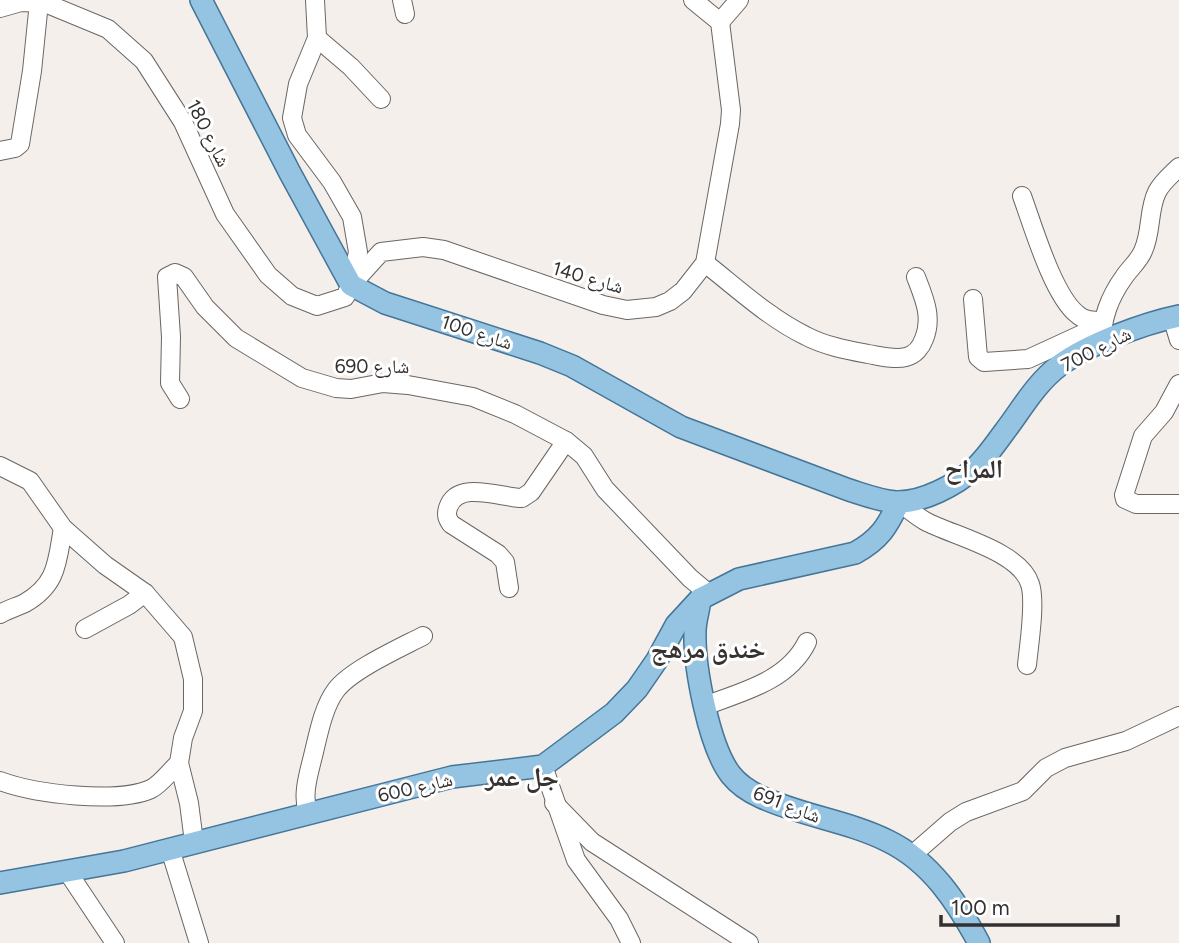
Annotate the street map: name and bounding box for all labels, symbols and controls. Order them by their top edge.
street label: شارع 180 [182,96,235,171]
street label: شارع 140 [550,256,626,299]
street label: شارع 100 [439,310,515,355]
street label: شارع 700 [1057,322,1135,377]
street label: شارع 690 [335,355,409,378]
district label: المراح [945,453,1003,485]
district label: خندق مرهج [650,633,766,666]
district label: جل عمر [484,761,559,793]
street label: شارع 600 [376,768,455,807]
street label: شارع 691 [750,781,824,828]
scale bar [941,884,1118,928]
text: 100 m [951,895,1010,920]

